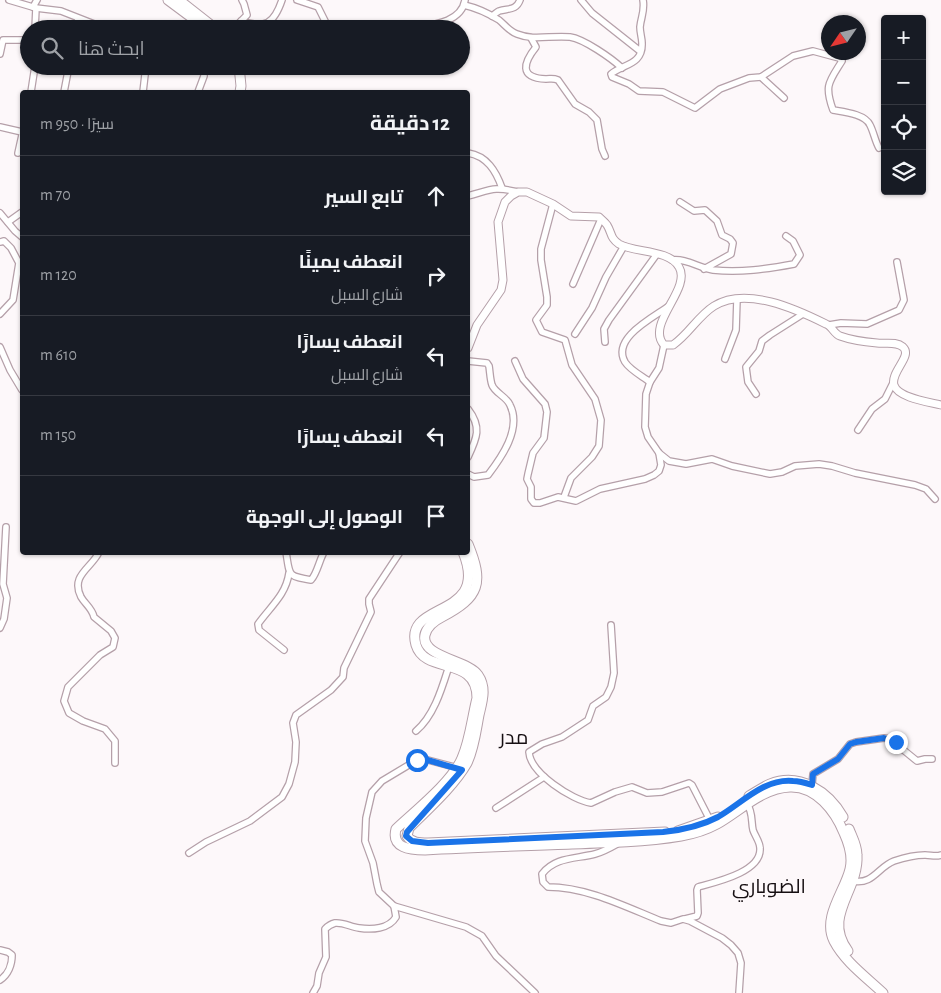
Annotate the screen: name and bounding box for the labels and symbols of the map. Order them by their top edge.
north arrow [821,15,866,60]
district label: مدر [499,728,528,749]
route end [885,731,908,754]
route start [406,749,429,772]
district label: الضوباري [732,877,806,902]

